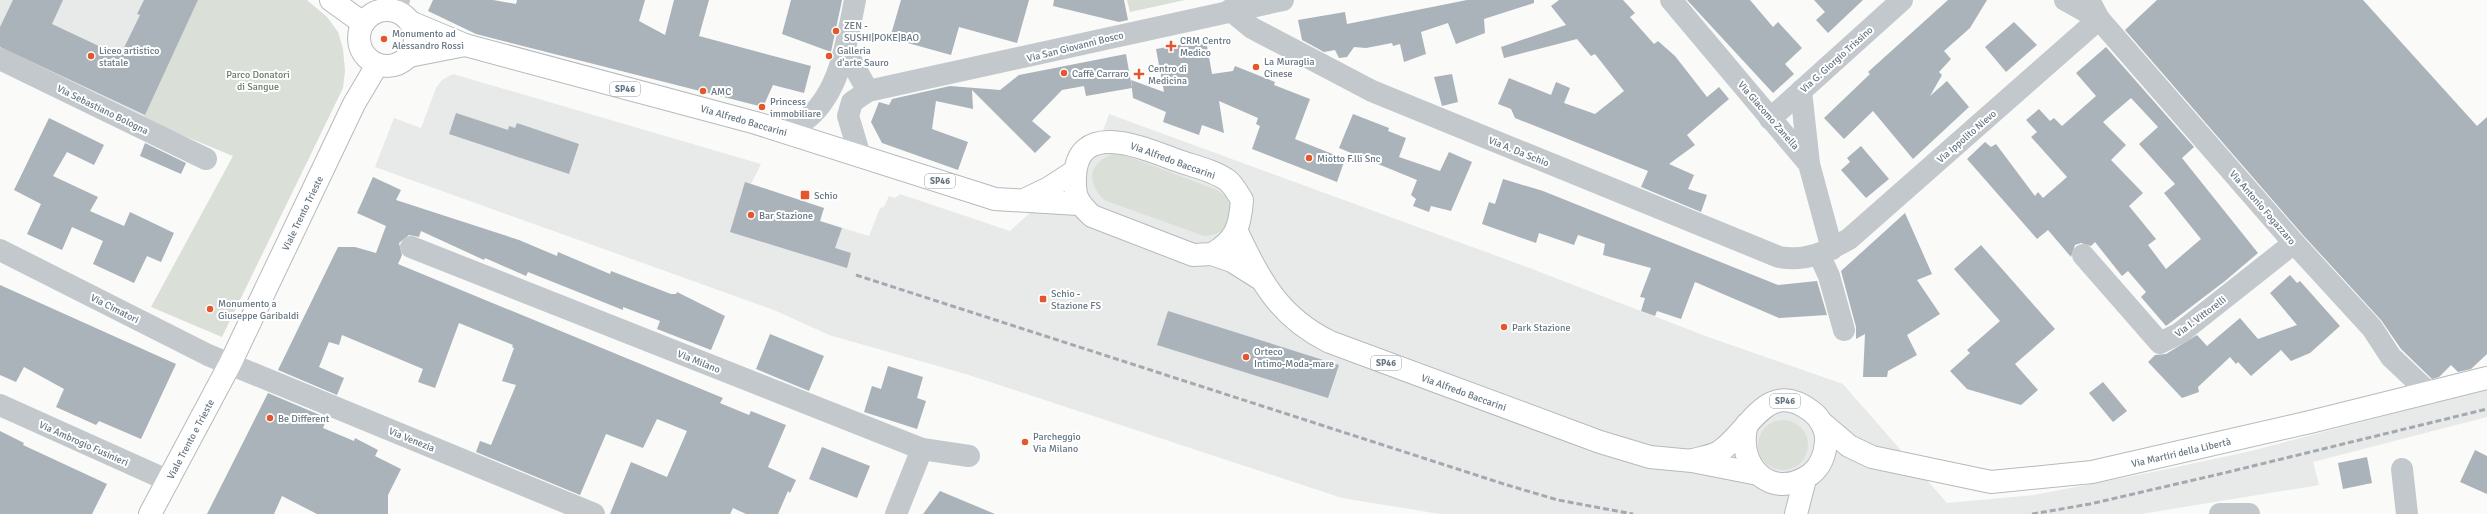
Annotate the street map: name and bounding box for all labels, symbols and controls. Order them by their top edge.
place label: ZEN - SUSHI|POKE|BAO [844,20,920,44]
street label: Via G. Giorgio Trissino [1798,24,1875,95]
marker: ZEN - SUSHI|POKE|BAO [831,26,841,36]
place label: Monumento ad Alessandro Rossi [392,28,464,52]
street label: Via San Giovanni Bosco [1026,29,1125,65]
marker: Monumento ad Alessandro Rossi [379,34,389,44]
place label: CRM Centro Medico [1180,35,1231,59]
marker: CRM Centro Medico [1165,40,1177,52]
place label: Liceo artistico statale [99,45,160,69]
place label: Galleria d'arte Sauro [837,45,889,69]
marker: Liceo artistico statale [86,51,96,61]
marker: Galleria d'arte Sauro [824,51,834,61]
place label: La Muraglia Cinese [1264,56,1315,80]
marker: La Muraglia Cinese [1251,62,1261,72]
place label: Centro di Medicina [1148,63,1187,87]
marker: Caffè Carraro [1059,68,1069,78]
place label: Caffè Carraro [1072,68,1129,80]
marker: Centro di Medicina [1133,68,1145,80]
park label: Parco Donatori di Sangue [226,69,290,93]
street label: Via Giacomo Zanella [1735,79,1801,152]
road number: SP46 [610,82,640,96]
street label: Via Sebastiano Bologna [55,83,150,137]
marker: AMC [698,86,708,96]
place label: AMC [711,86,731,98]
place label: Princess immobiliare [770,96,821,120]
marker: Princess immobiliare [757,102,767,112]
street label: Via Alfredo Baccarini [699,103,788,139]
street label: Via Ippolito Nievo [1934,108,1999,166]
street label: Via A. Da Schio [1487,134,1551,170]
street label: Via Alfredo Baccarini [1129,140,1217,182]
marker: Miotto F.lli Snc [1304,153,1314,163]
place label: Miotto F.lli Snc [1317,153,1381,165]
street label: Via Antonio Fogazzaro [2227,168,2298,247]
street label: Viale Trento Trieste [280,174,326,253]
road number: SP46 [925,174,955,188]
marker: Schio [799,189,811,201]
place label: Schio [814,190,838,202]
marker: Bar Stazione [746,210,756,220]
place label: Bar Stazione [759,210,813,222]
place label: Schio - Stazione FS [1051,288,1101,312]
street label: Via Cimatori [88,292,141,326]
marker: Schio - Stazione FS [1038,294,1048,304]
street label: Via I. Vittorelli [2173,294,2229,340]
place label: Monumento a Giuseppe Garibaldi [218,298,299,322]
marker: Monumento a Giuseppe Garibaldi [205,304,215,314]
marker: Park Stazione [1499,322,1509,332]
place label: Park Stazione [1512,322,1570,334]
place label: Orteco Intimo-Moda-mare [1254,346,1334,370]
street label: Via Milano [675,348,722,376]
marker: Orteco Intimo-Moda-mare [1241,352,1251,362]
road number: SP46 [1371,356,1401,370]
street label: Via Alfredo Baccarini [1420,372,1508,414]
road number: SP46 [1770,394,1800,408]
street label: Viale Trento e Trieste [165,397,217,481]
marker: Be Different [265,413,275,423]
place label: Be Different [278,413,330,425]
street label: Via Ambrogio Fusinieri [37,419,130,469]
street label: Via Venezia [387,425,436,455]
place label: Parcheggio Via Milano [1033,431,1081,455]
street label: Via Martiri della Libertà [2130,436,2232,470]
marker: Parcheggio Via Milano [1020,437,1030,447]

